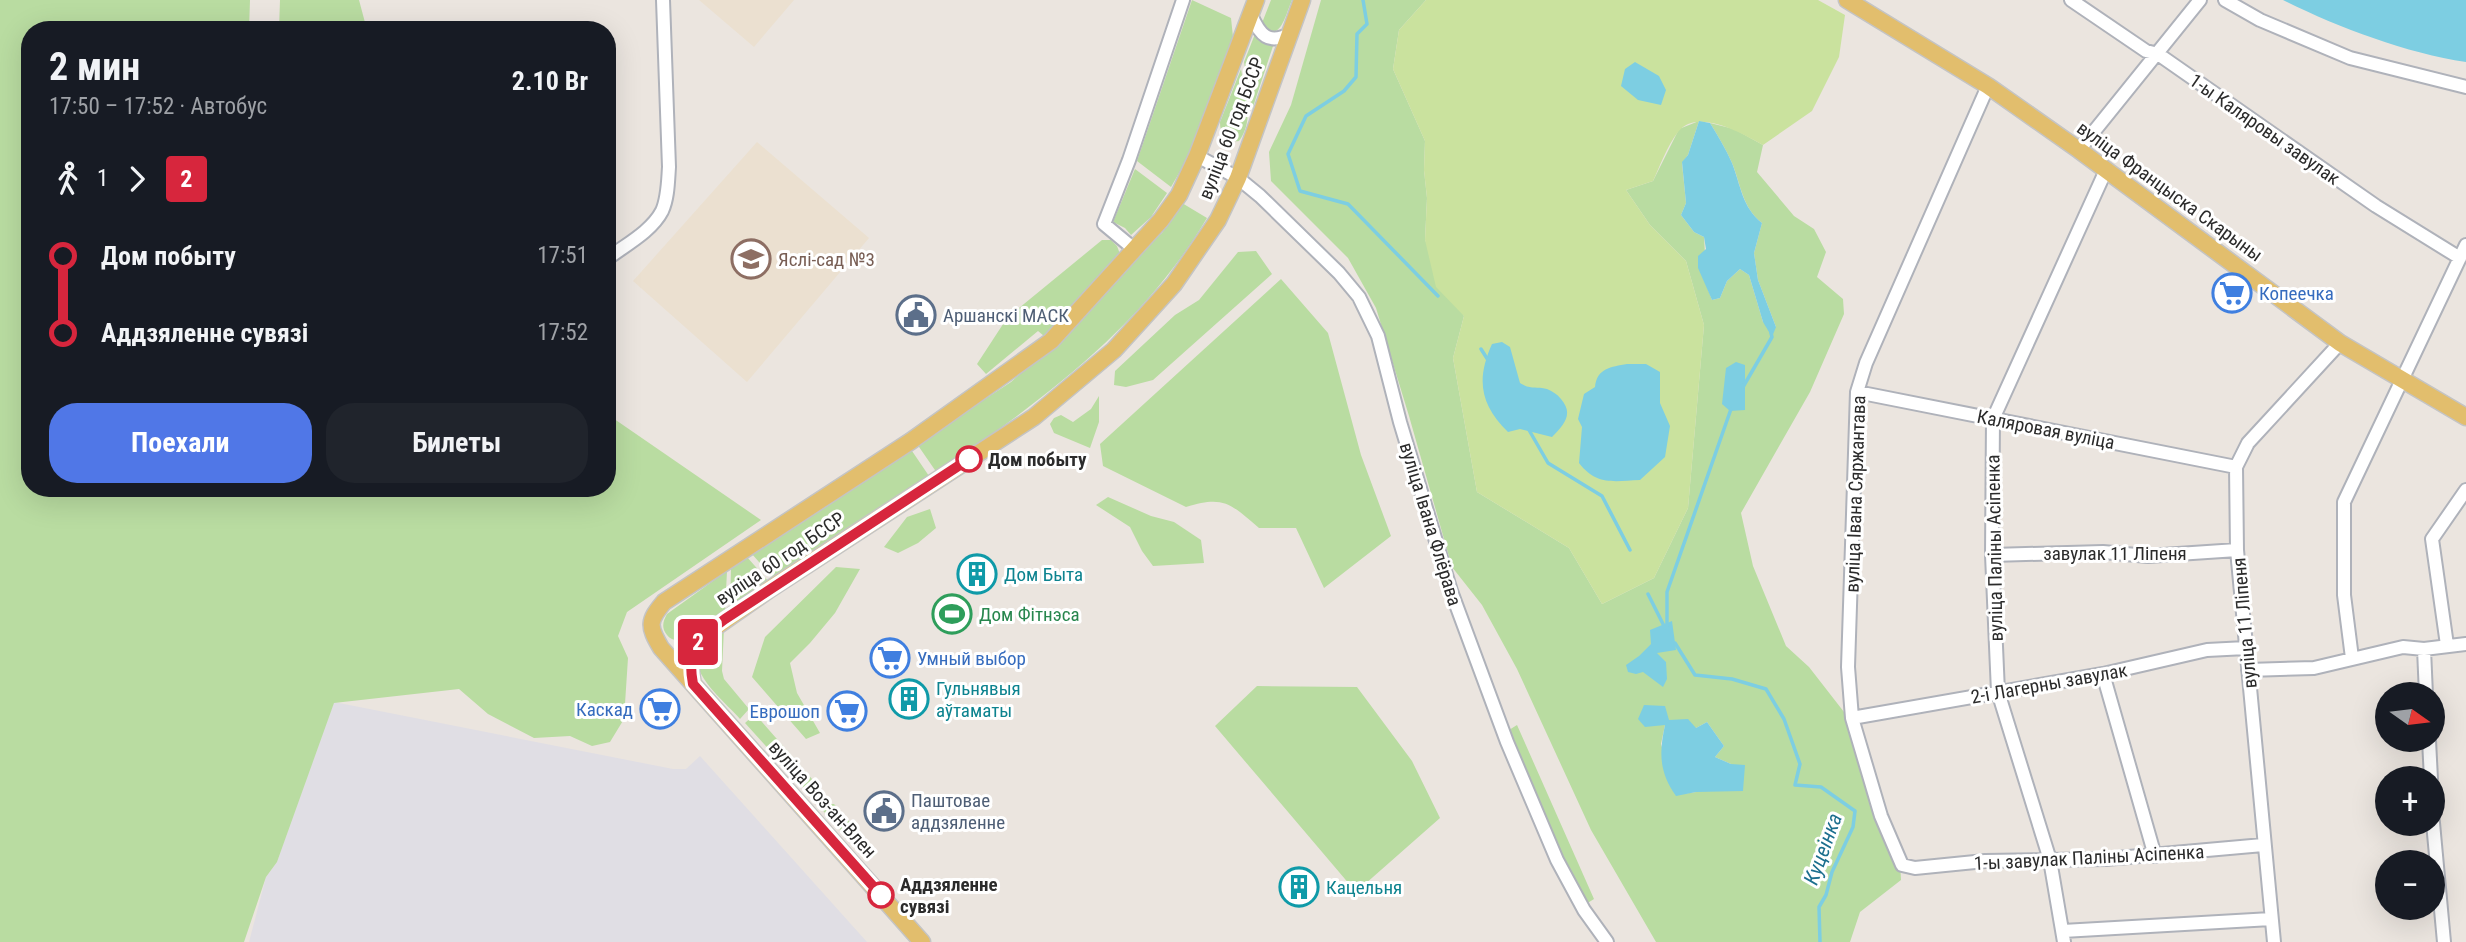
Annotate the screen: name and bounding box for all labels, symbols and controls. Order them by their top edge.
text: 2 мин [49,45,140,89]
street label: вуліца 60 год БССР [1194,54,1269,203]
text: 2.10 Br [512,66,588,96]
street label: 1-ы Каляровы завулак [2185,69,2344,190]
text: 17:50 – 17:52 · Автобус [49,93,267,120]
street label: вуліца Францыска Скарыны [2072,116,2267,266]
icon: walk [49,160,87,198]
icon: forward [118,160,156,198]
text: 1 [97,165,108,192]
text: 2 [180,165,193,193]
school or university icon: Яслі-сад №3 [730,238,772,280]
text: Дом побыту [101,241,236,271]
text: 17:51 [537,242,588,269]
place label: Яслі-сад №3 [778,248,875,271]
supermarket icon: Копеечка [2211,272,2253,314]
place label: Копеечка [2259,282,2334,305]
public building icon: Аршанскі МАСК [895,294,937,336]
place label: Аршанскі МАСК [943,304,1069,327]
text: Аддзяленне сувязі [101,318,308,348]
text: 17:52 [537,319,588,346]
street label: вуліца Івана Сяржантава [1841,395,1870,593]
button: Поехали [49,403,312,483]
button: Билеты [326,403,588,483]
street label: Каляровая вуліца [1975,405,2117,454]
street label: вуліца Івана Флёрава [1395,440,1466,609]
marker: Дом побыту [956,446,982,472]
place label: Дом побыту [988,448,1087,471]
street label: вуліца Паліны Асіпенка [1981,454,2008,642]
street label: вуліца 60 год БССР [712,507,849,610]
street label: завулак 11 Ліпеня [2043,542,2187,565]
building icon: Дом Быта [956,553,998,595]
street label: вуліца 11 Ліпеня [2227,557,2262,689]
place label: Дом Быта [1004,563,1083,586]
sports icon: Дом Фітнэса [931,593,973,635]
place label: Дом Фітнэса [979,603,1080,626]
line badge: 2 [675,619,721,665]
text: 2 [692,628,704,656]
supermarket icon: Умный выбор [869,637,911,679]
place label: Умный выбор [917,647,1026,670]
street label: 2-і Лагерны завулак [1969,658,2129,709]
place label: Гульнявыя аўтаматы [936,677,1021,722]
building icon: Гульнявыя аўтаматы [888,678,930,720]
north arrow [2375,682,2445,752]
map controls [2375,682,2445,920]
supermarket icon: Каскад [639,688,681,730]
supermarket icon: Еврошоп [826,690,868,732]
place label: Каскад [576,698,633,721]
place label: Еврошоп [749,700,820,723]
street label: вуліца Воз-ан-Влен [764,736,881,863]
button: + [2375,766,2445,836]
place label: Паштовае аддзяленне [911,789,1005,834]
public building icon: Паштовае аддзяленне [863,790,905,832]
water label: Куцеінка [1799,810,1847,888]
street label: 1-ы завулак Паліны Асіпенка [1973,840,2205,875]
button: − [2375,850,2445,920]
building icon: Кацельня [1278,866,1320,908]
place label: Аддзяленне сувязі [900,873,998,918]
place label: Кацельня [1326,876,1402,899]
marker: Аддзяленне сувязі [868,882,894,908]

